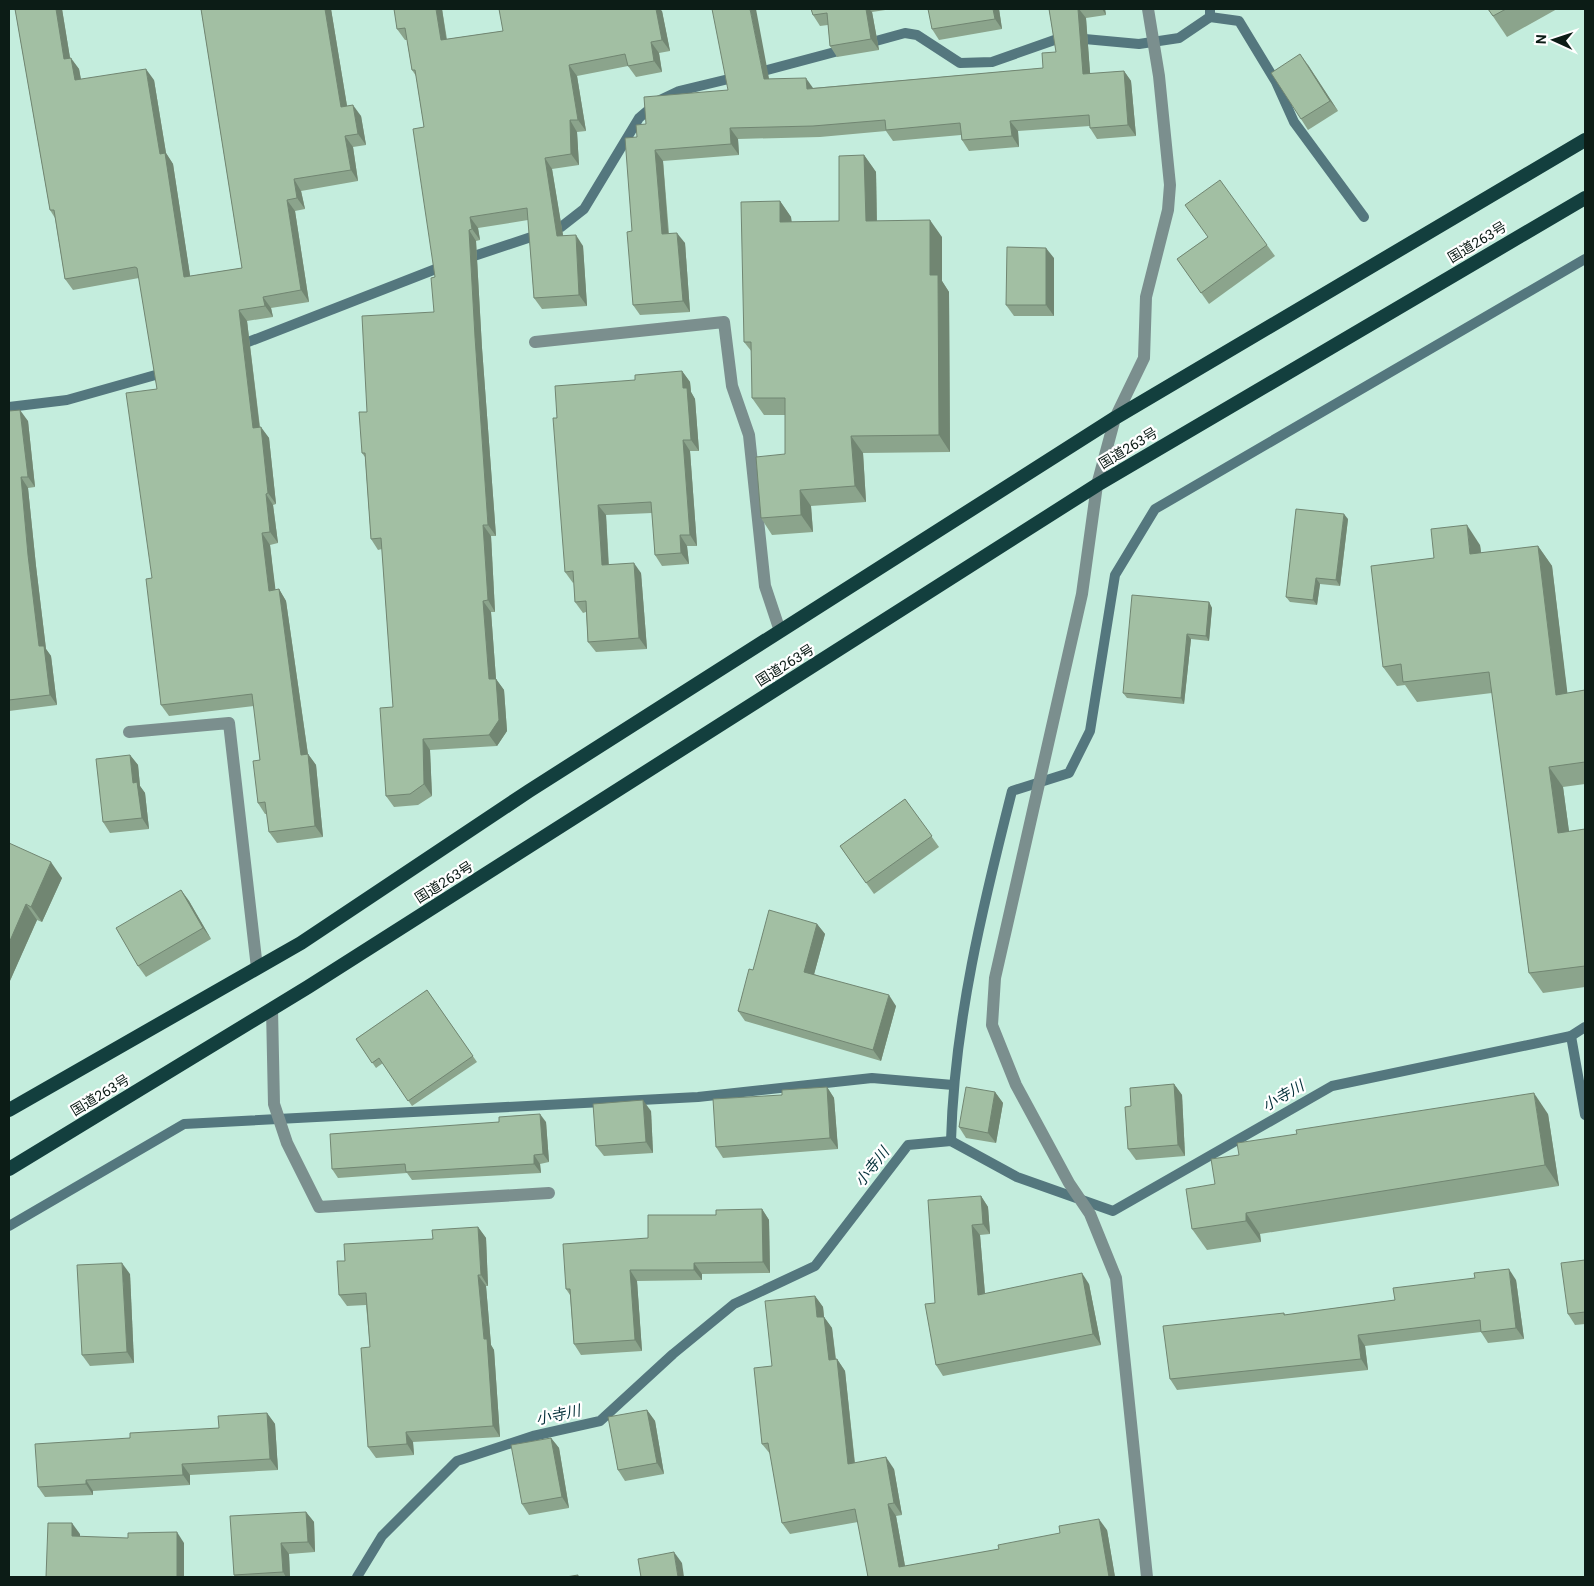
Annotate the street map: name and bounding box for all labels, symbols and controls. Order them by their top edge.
north arrow [1529,15,1579,65]
text: N [1533,34,1549,45]
street label: 国道263号 [1445,218,1509,266]
street label: 国道263号 [1096,424,1160,472]
street label: 国道263号 [753,641,817,689]
street label: 国道263号 [412,858,476,906]
street label: 国道263号 [68,1071,132,1119]
water label: 小寺川 [1259,1076,1309,1115]
water label: 小寺川 [851,1142,894,1190]
water label: 小寺川 [534,1401,584,1428]

